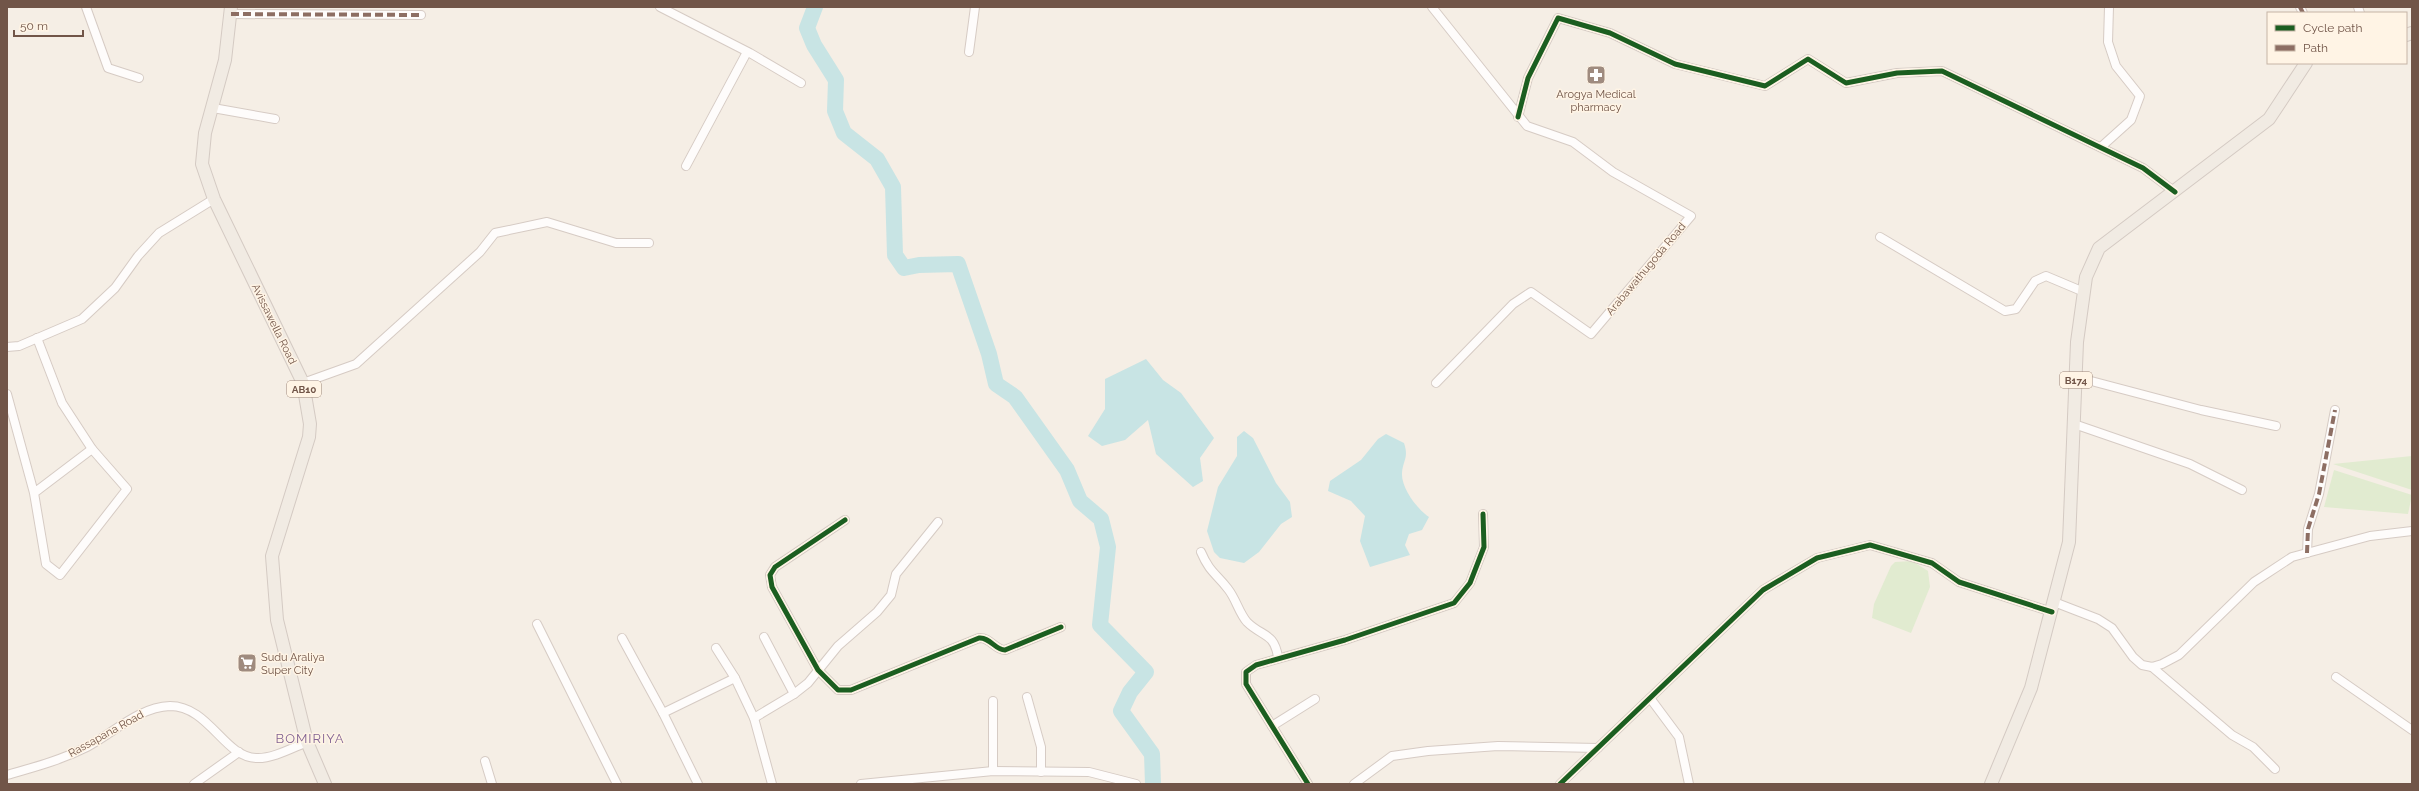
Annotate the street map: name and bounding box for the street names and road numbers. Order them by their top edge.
street label: Arabawathugoda Road [1604,220,1689,318]
street label: Avissawella Road [249,282,299,367]
road number: B174 [2060,372,2092,388]
road number: AB10 [287,381,321,397]
street label: Rassapana Road [66,708,146,760]

